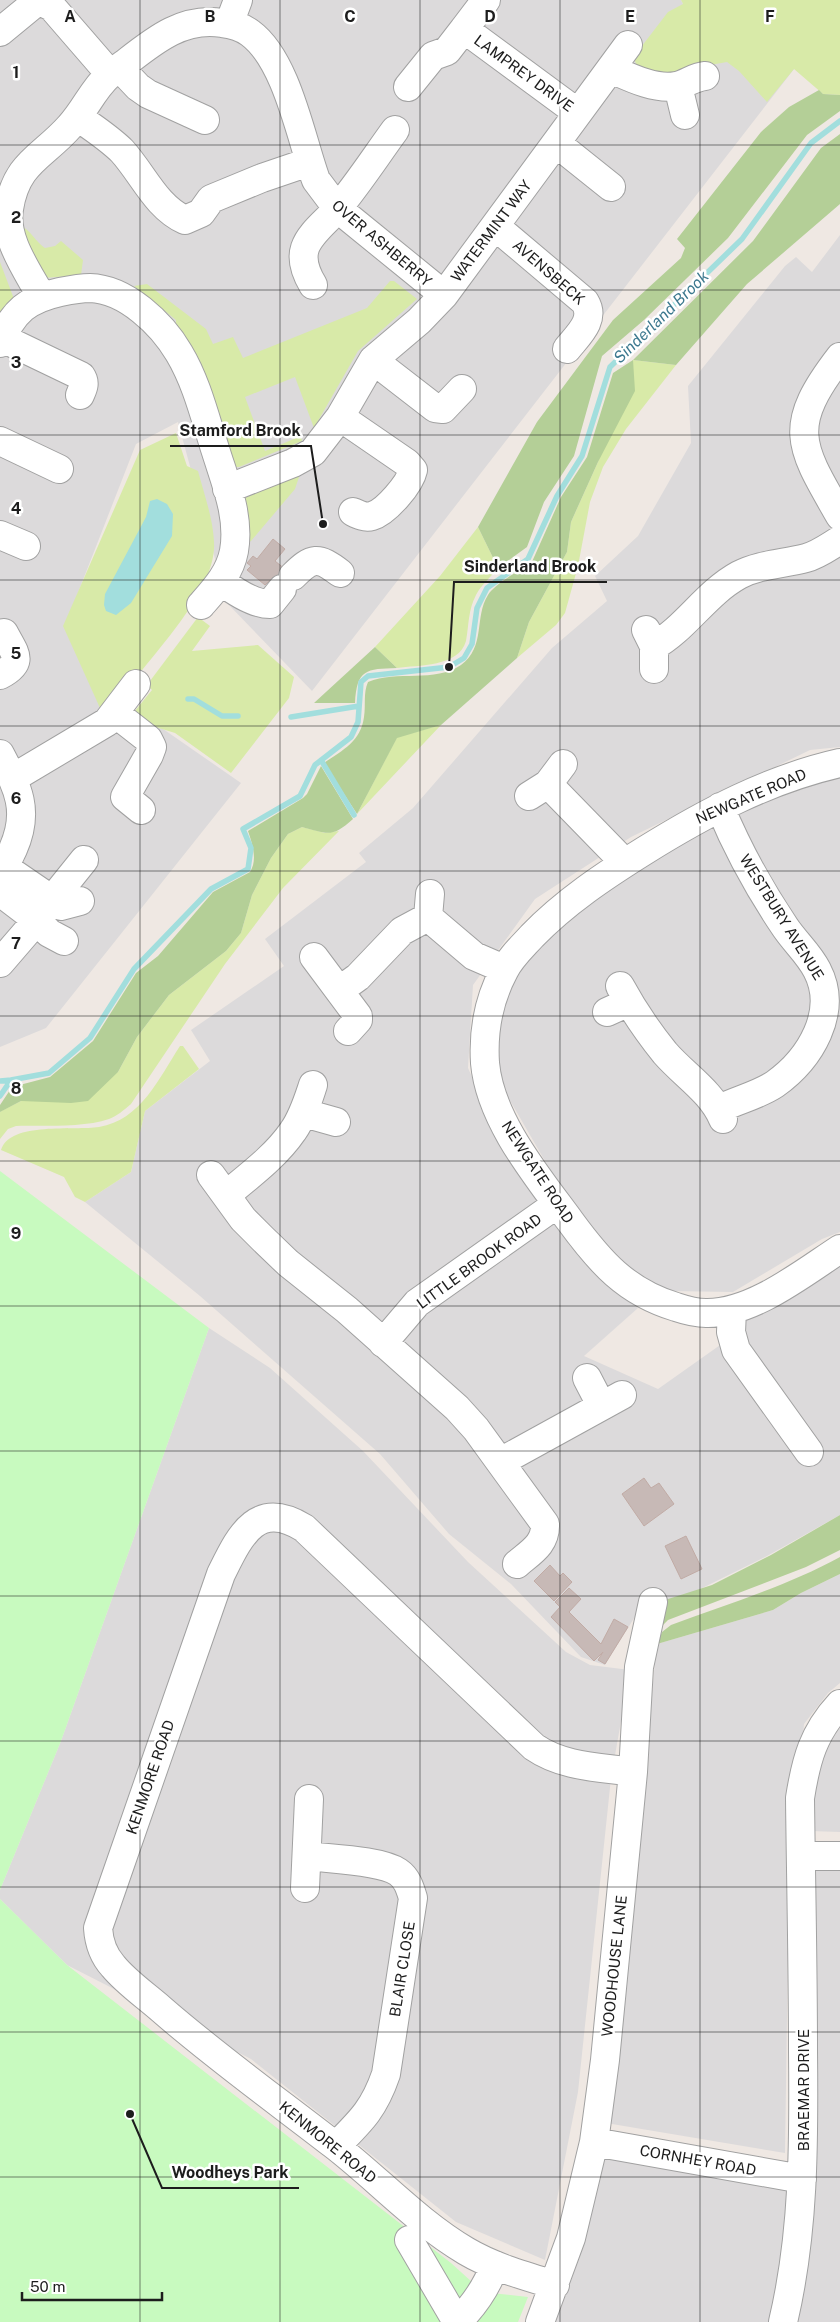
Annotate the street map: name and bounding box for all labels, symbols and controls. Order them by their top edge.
text: A [64,7,76,26]
text: B [205,7,216,26]
text: C [344,7,356,26]
text: D [484,7,496,26]
text: E [625,7,635,26]
text: F [765,7,775,26]
street label: LAMPREY DRIVE [471,31,577,115]
text: 1 [13,63,19,82]
street label: WATERMINT WAY [447,177,535,285]
street label: OVER ASHBERRY [329,196,435,290]
text: 2 [11,208,21,227]
street label: AVENSBECK [510,236,588,308]
water label: Sinderland Brook [609,267,713,367]
text: 3 [11,353,21,372]
callout: Stamford Brook [170,415,311,446]
text: Stamford Brook [179,421,301,440]
text: 4 [11,499,22,518]
callout: Sinderland Brook [454,551,607,582]
text: Sinderland Brook [464,557,596,576]
text: 5 [11,644,22,663]
street label: NEWGATE ROAD [693,765,809,827]
text: 6 [11,789,21,808]
street label: WESTBURY AVENUE [736,851,828,983]
text: 7 [11,934,21,953]
text: 8 [11,1079,22,1098]
street label: NEWGATE ROAD [499,1118,577,1226]
street label: LITTLE BROOK ROAD [413,1210,545,1312]
text: 9 [11,1224,21,1243]
street label: KENMORE ROAD [122,1718,178,1836]
street label: WOODHOUSE LANE [598,1894,630,2038]
street label: BLAIR CLOSE [386,1920,418,2018]
street label: BRAEMAR DRIVE [795,2029,812,2151]
street label: KENMORE ROAD [276,2098,380,2186]
street label: CORNHEY ROAD [638,2141,758,2179]
callout: Woodheys Park [162,2157,299,2188]
text: Woodheys Park [171,2163,289,2182]
scale bar [22,2270,162,2302]
text: 50 m [30,2278,65,2295]

